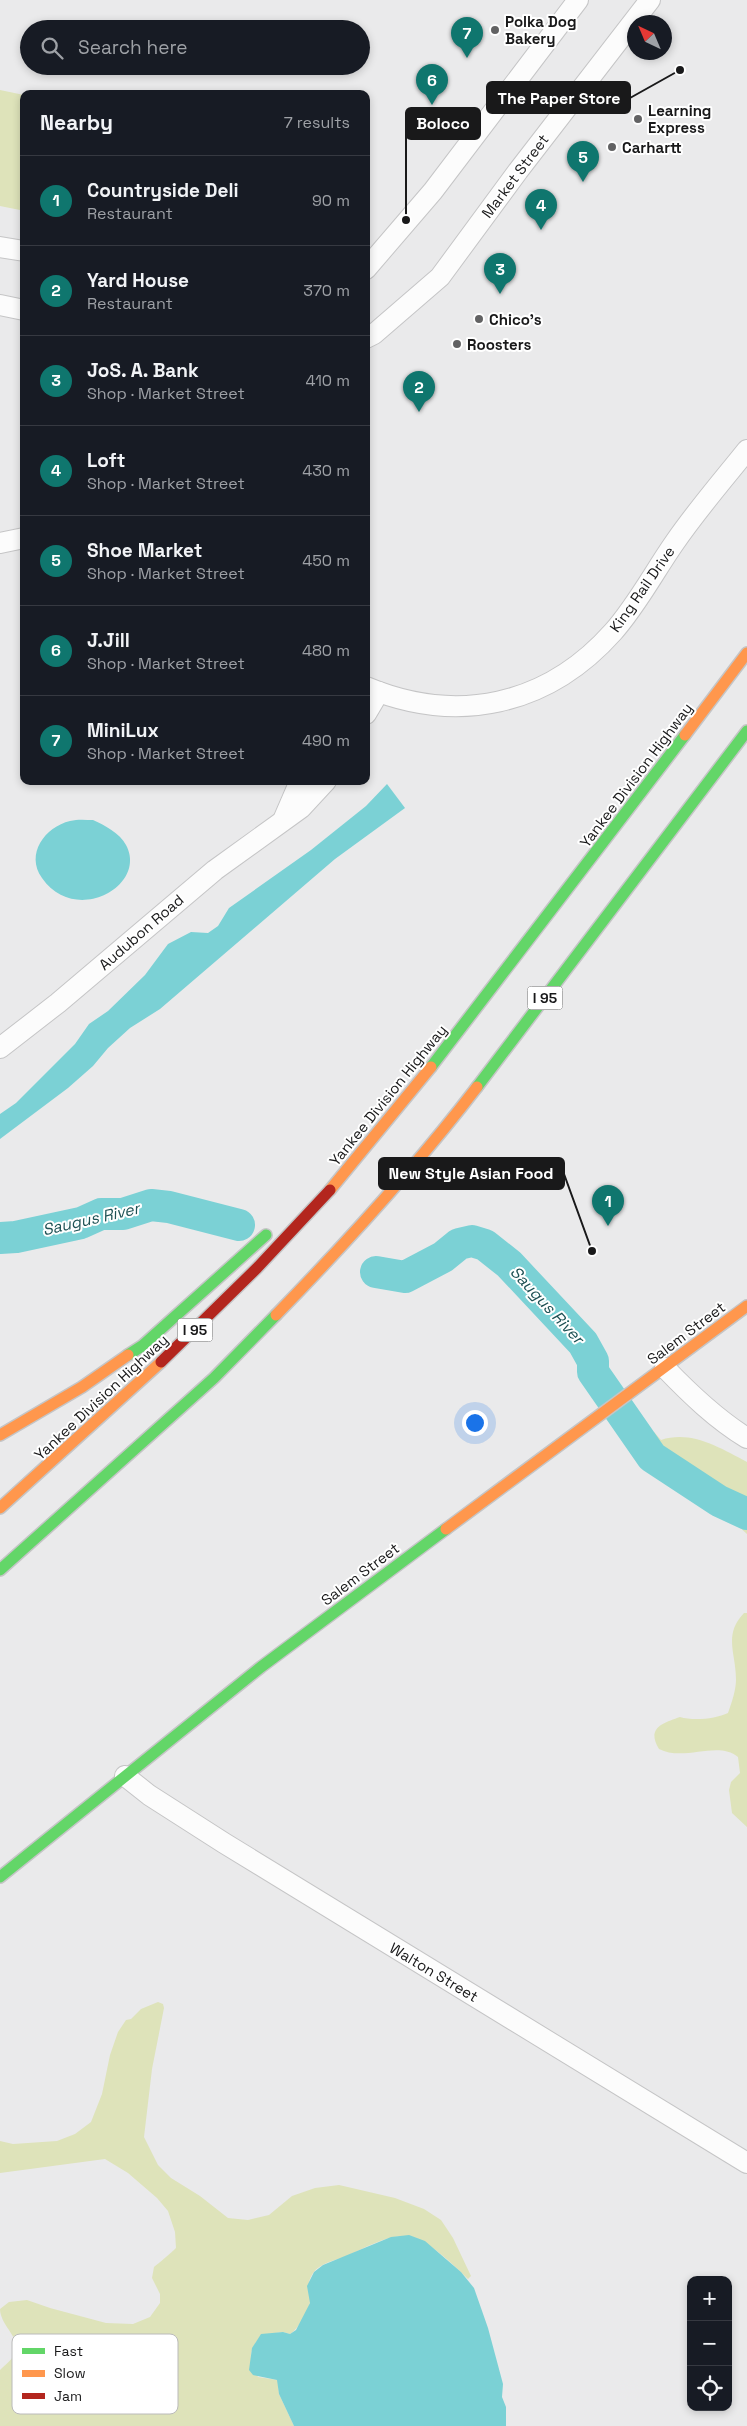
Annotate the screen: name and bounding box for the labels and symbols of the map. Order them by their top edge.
place label: Polka Dog Bakery [505,12,577,48]
north arrow [627,15,672,60]
pin: 7 [451,17,483,58]
marker: Polka Dog Bakery [489,24,501,36]
pin: 6 [416,64,448,105]
callout: The Paper Store [487,82,630,113]
text: The Paper Store [498,88,620,109]
place label: Learning Express [648,101,711,137]
callout: Boloco [406,108,480,139]
text: Boloco [416,113,470,134]
marker: Learning Express [632,113,644,125]
street label: Market Street [477,130,553,222]
place label: Carhartt [622,138,682,157]
pin: 5 [567,141,599,182]
marker: Carhartt [606,141,618,153]
pin: 4 [525,189,557,230]
pin: 3 [484,253,516,294]
place label: Chico's [489,310,542,329]
marker: Chico's [473,313,485,325]
place label: Roosters [467,335,532,354]
marker: Roosters [451,338,463,350]
pin: 2 [403,371,435,412]
street label: King Rail Drive [605,542,679,636]
street label: Yankee Division Highway [575,699,697,851]
street label: Audubon Road [95,890,187,974]
road number: I 95 [528,986,562,1010]
street label: Yankee Division Highway [325,1021,451,1169]
callout: New Style Asian Food [379,1158,564,1189]
text: New Style Asian Food [389,1163,553,1184]
pin: 1 [592,1185,624,1226]
water label: Saugus River [40,1197,144,1240]
water label: Saugus River [506,1262,590,1350]
street label: Salem Street [643,1297,729,1369]
road number: I 95 [178,1318,212,1342]
street label: Yankee Division Highway [30,1330,172,1464]
your location [462,1410,488,1436]
street label: Salem Street [317,1538,403,1610]
street label: Walton Street [386,1938,482,2006]
legend [12,2334,178,2414]
text: Fast [54,2342,83,2360]
text: Slow [54,2364,86,2382]
text: Jam [54,2387,82,2405]

